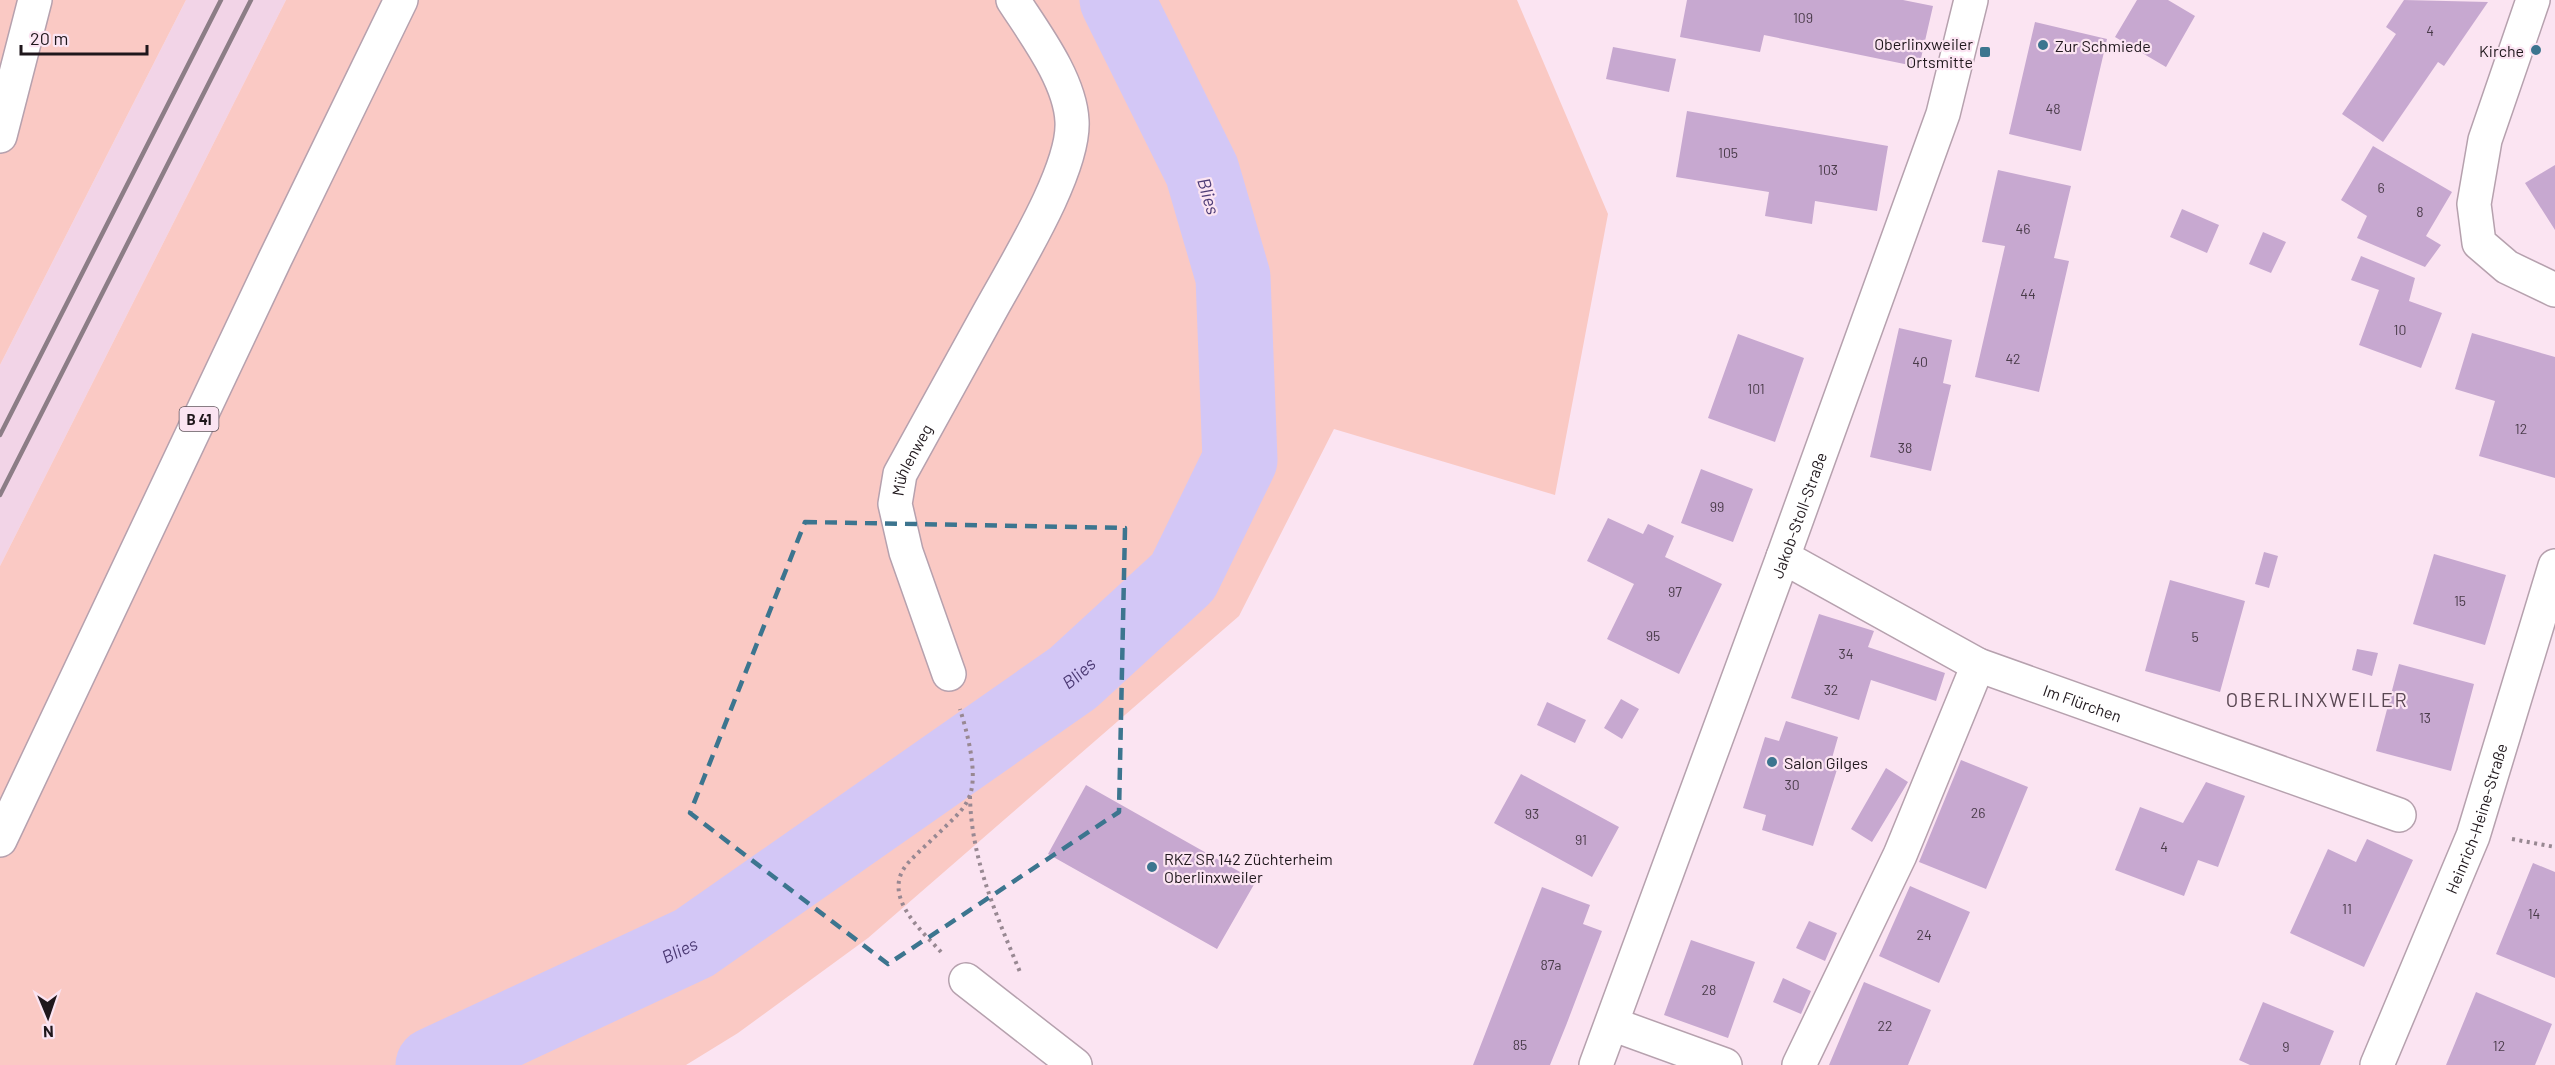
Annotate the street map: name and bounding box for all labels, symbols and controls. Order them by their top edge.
house number: 109 [1793,9,1813,26]
scale bar [21,18,147,56]
house number: 4 [2426,22,2434,39]
text: 20 m [30,27,68,49]
place label: Oberlinxweiler Ortsmitte [1874,34,1973,71]
place label: Zur Schmiede [2055,36,2151,55]
marker: Zur Schmiede [2036,38,2050,52]
place label: Kirche [2479,41,2524,60]
marker: Kirche [2529,43,2543,57]
marker: Oberlinxweiler Ortsmitte [1978,45,1992,59]
house number: 48 [2045,100,2061,117]
house number: 105 [1718,144,1738,161]
house number: 103 [1818,161,1838,178]
water label: Blies [1193,175,1225,217]
house number: 6 [2377,179,2385,196]
house number: 8 [2416,203,2424,220]
house number: 46 [2016,220,2030,237]
house number: 44 [2020,285,2036,302]
house number: 10 [2394,321,2406,338]
house number: 42 [2005,350,2021,367]
house number: 40 [1912,353,1928,370]
house number: 101 [1747,380,1765,397]
road number: B 41 [180,407,218,431]
street label: Mühlenweg [887,420,935,497]
house number: 12 [2515,420,2527,437]
house number: 38 [1898,439,1912,456]
street label: Jakob-Stoll-Straße [1767,449,1830,581]
house number: 99 [1710,498,1724,515]
house number: 97 [1668,583,1682,600]
house number: 15 [2454,592,2466,609]
house number: 95 [1646,627,1660,644]
house number: 5 [2191,628,2199,645]
house number: 34 [1839,645,1853,662]
water label: Blies [1058,652,1100,693]
street label: Im Flürchen [2041,680,2124,725]
house number: 32 [1824,681,1838,698]
district label: OBERLINXWEILER [2226,687,2408,711]
house number: 13 [2419,709,2431,726]
street label: Heinrich-Heine-Straße [2441,741,2510,896]
place label: Salon Gilges [1784,753,1868,772]
marker: Salon Gilges [1765,755,1779,769]
house number: 30 [1784,776,1800,793]
house number: 26 [1971,804,1985,821]
house number: 93 [1525,805,1539,822]
house number: 91 [1575,831,1587,848]
house number: 4 [2160,838,2168,855]
place label: RKZ SR 142 Züchterheim Oberlinxweiler [1164,849,1333,886]
marker: RKZ SR 142 Züchterheim Oberlinxweiler [1145,860,1159,874]
house number: 11 [2342,900,2352,917]
house number: 14 [2528,905,2540,922]
house number: 24 [1916,926,1932,943]
water label: Blies [658,932,701,968]
house number: 87a [1540,956,1562,973]
house number: 28 [1702,981,1716,998]
north arrow [18,987,78,1047]
house number: 22 [1877,1017,1893,1034]
text: N [43,1023,54,1042]
house number: 85 [1513,1036,1527,1053]
house number: 12 [2493,1037,2505,1054]
house number: 9 [2282,1038,2290,1055]

